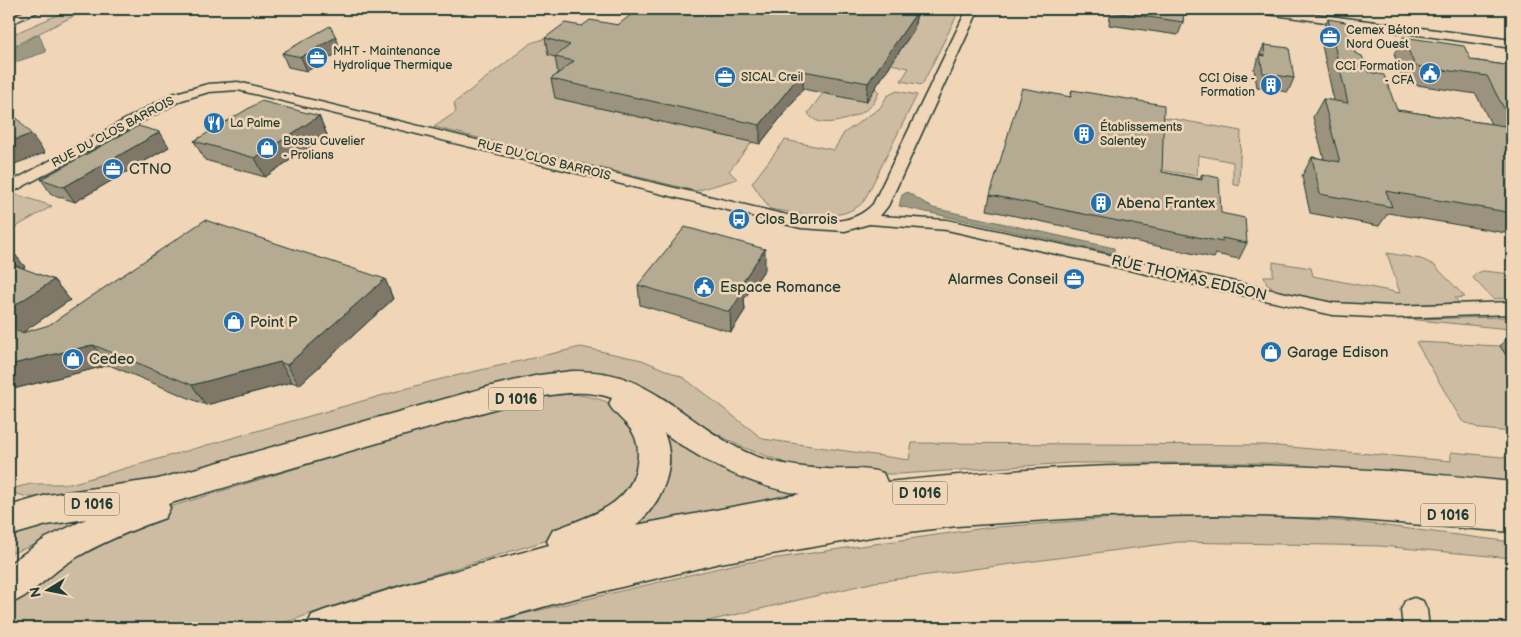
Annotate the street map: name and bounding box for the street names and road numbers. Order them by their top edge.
street label: RUE DU CLOS BARROIS [49,93,177,171]
street label: RUE DU CLOS BARROIS [476,136,612,184]
street label: RUE THOMAS EDISON [1109,251,1269,305]
road number: D 1016 [488,388,544,410]
road number: D 1016 [892,482,948,504]
road number: D 1016 [64,492,120,516]
road number: D 1016 [1420,504,1476,526]

